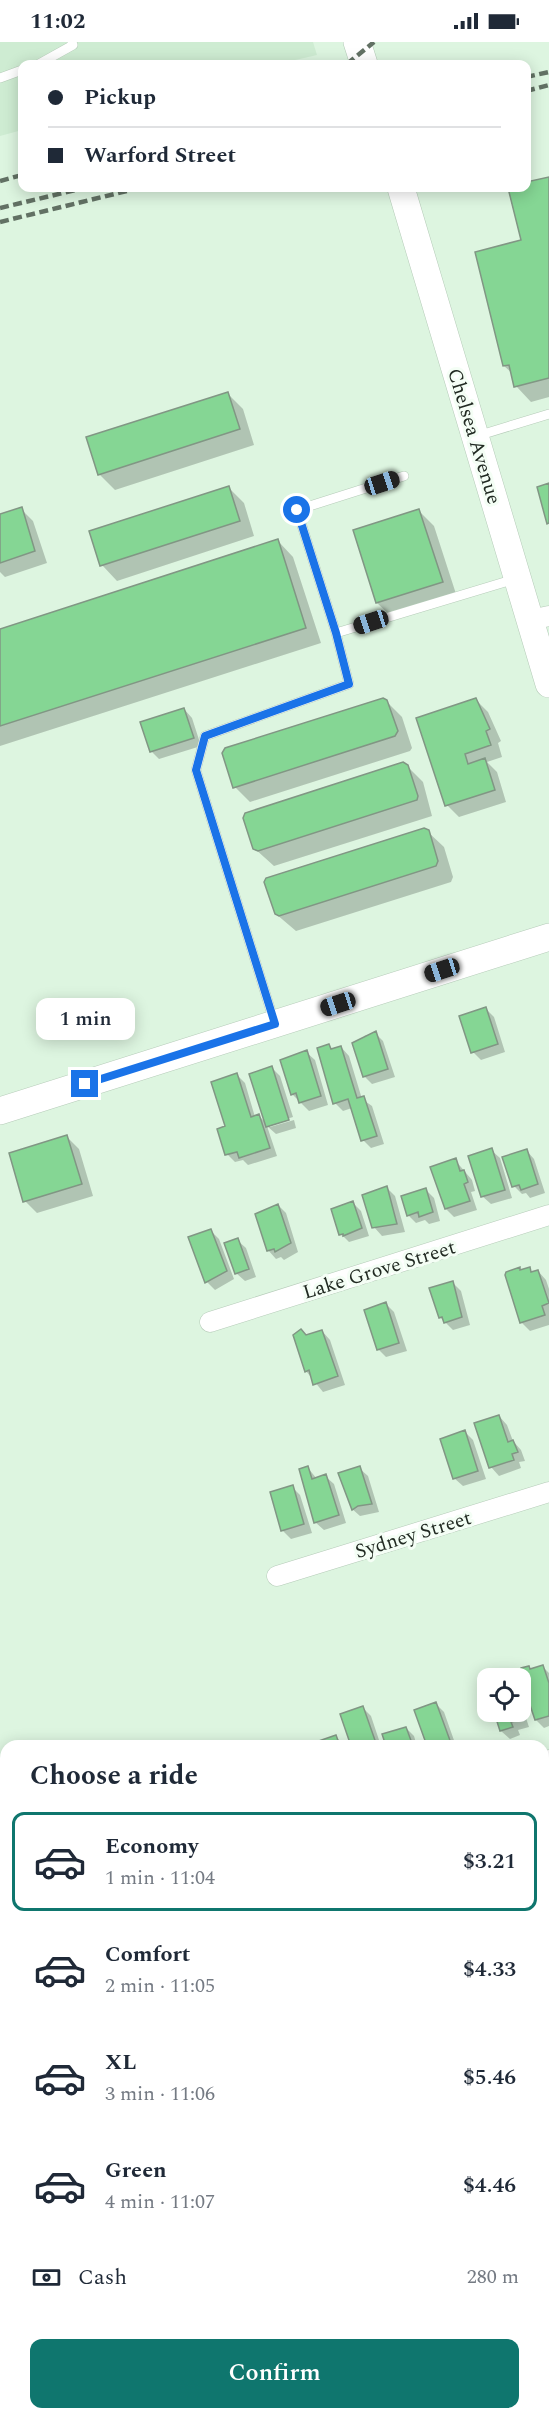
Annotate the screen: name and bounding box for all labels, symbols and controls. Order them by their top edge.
text: 11:02 [30,5,85,38]
text: Pickup [84,81,156,114]
text: Warford Street [84,139,236,172]
street label: Chelsea Avenue [439,365,509,508]
car [362,469,402,497]
route start [283,496,310,523]
car [351,608,391,636]
car [422,956,462,984]
car [318,990,358,1018]
callout: 1 min [36,997,134,1039]
text: 1 min [60,1004,111,1034]
route end [71,1070,98,1097]
street label: Lake Grove Street [299,1232,460,1307]
street label: Sydney Street [351,1503,475,1567]
map controls [477,1668,531,1722]
button: locate [477,1668,531,1722]
text: Choose a ride [30,1755,198,1797]
text: Economy [105,1830,198,1863]
icon: car [33,1835,87,1889]
text: $3.21 [463,1845,516,1878]
text: 1 min · 11:04 [105,1863,215,1893]
text: Comfort [105,1938,190,1971]
icon: car [33,1943,87,1997]
text: $4.33 [463,1953,516,1986]
text: 2 min · 11:05 [105,1971,215,2001]
text: XL [105,2046,136,2079]
icon: car [33,2051,87,2105]
text: $5.46 [463,2061,516,2094]
text: 3 min · 11:06 [105,2079,215,2109]
text: Green [105,2154,167,2187]
icon: car [33,2159,87,2213]
text: $4.46 [463,2169,516,2202]
text: 4 min · 11:07 [105,2187,215,2217]
icon: cash [30,2261,63,2294]
text: Cash [78,2261,127,2294]
text: 280 m [467,2262,519,2292]
button: Confirm [30,2339,519,2408]

